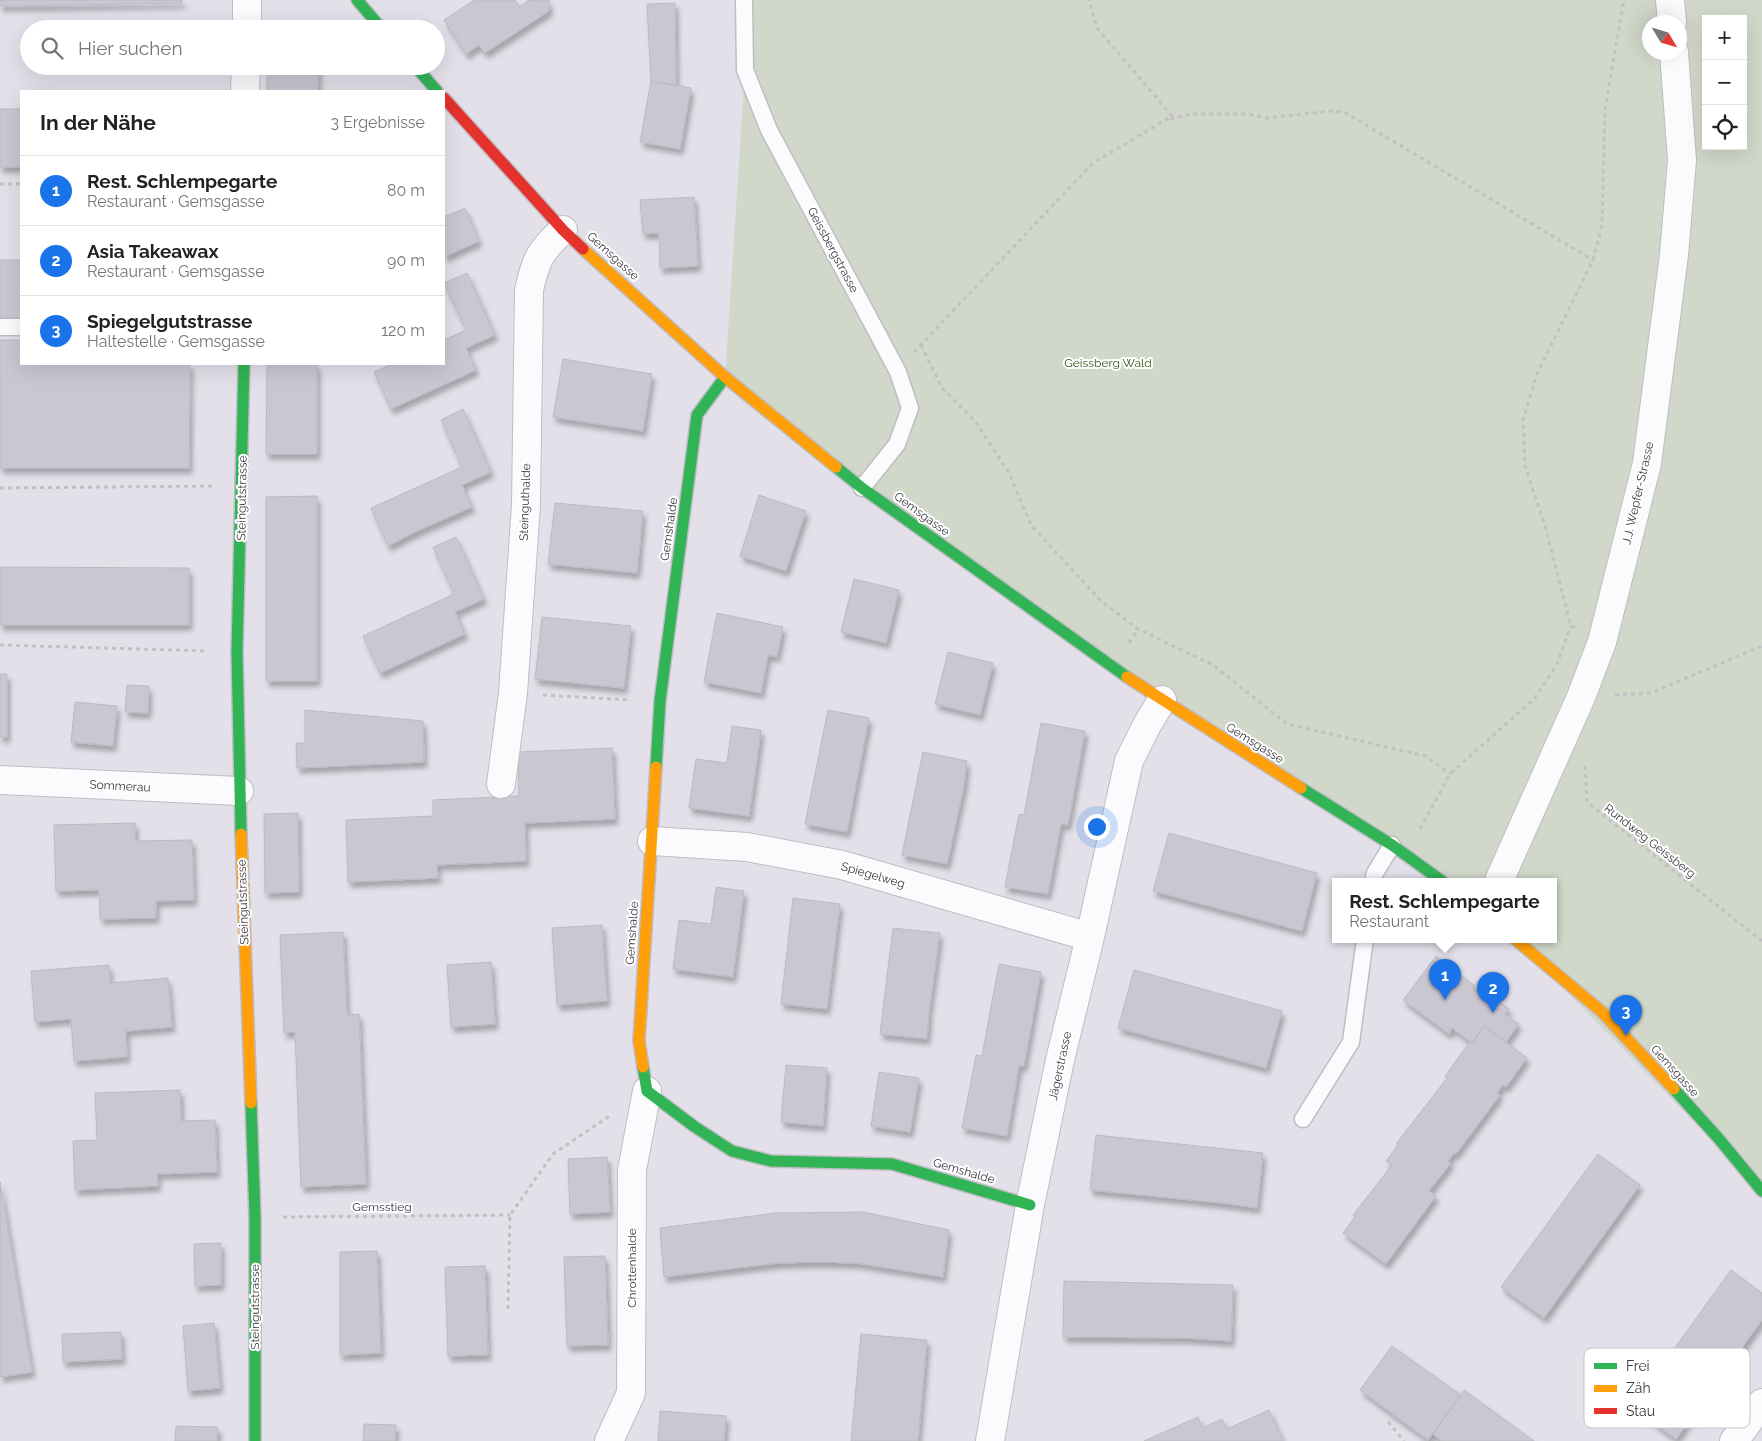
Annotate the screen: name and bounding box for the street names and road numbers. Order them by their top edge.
street label: Geissbergstrasse [805,205,861,295]
street label: Gemsgasse [584,229,642,283]
street label: J.J. Wepfer-Strasse [1619,440,1657,546]
street label: Steingutstrasse [234,455,250,541]
street label: Steinguthalde [517,463,533,541]
street label: Gemsgasse [892,489,952,539]
street label: Gemshalde [658,496,680,562]
street label: Gemsgasse [1224,720,1286,766]
street label: Sommerau [89,777,151,795]
street label: Rundweg Geissberg [1602,801,1698,881]
street label: Steingutstrasse [235,859,251,945]
street label: Spiegelweg [839,859,907,891]
street label: Gemshalde [623,901,641,965]
street label: Jägerstrasse [1046,1030,1074,1102]
street label: Gemsgasse [1648,1042,1702,1100]
street label: Gemshalde [931,1155,997,1187]
street label: Gemsstieg [352,1200,412,1214]
street label: Chrottenhalde [625,1228,639,1308]
street label: Steingutstrasse [248,1264,262,1350]

